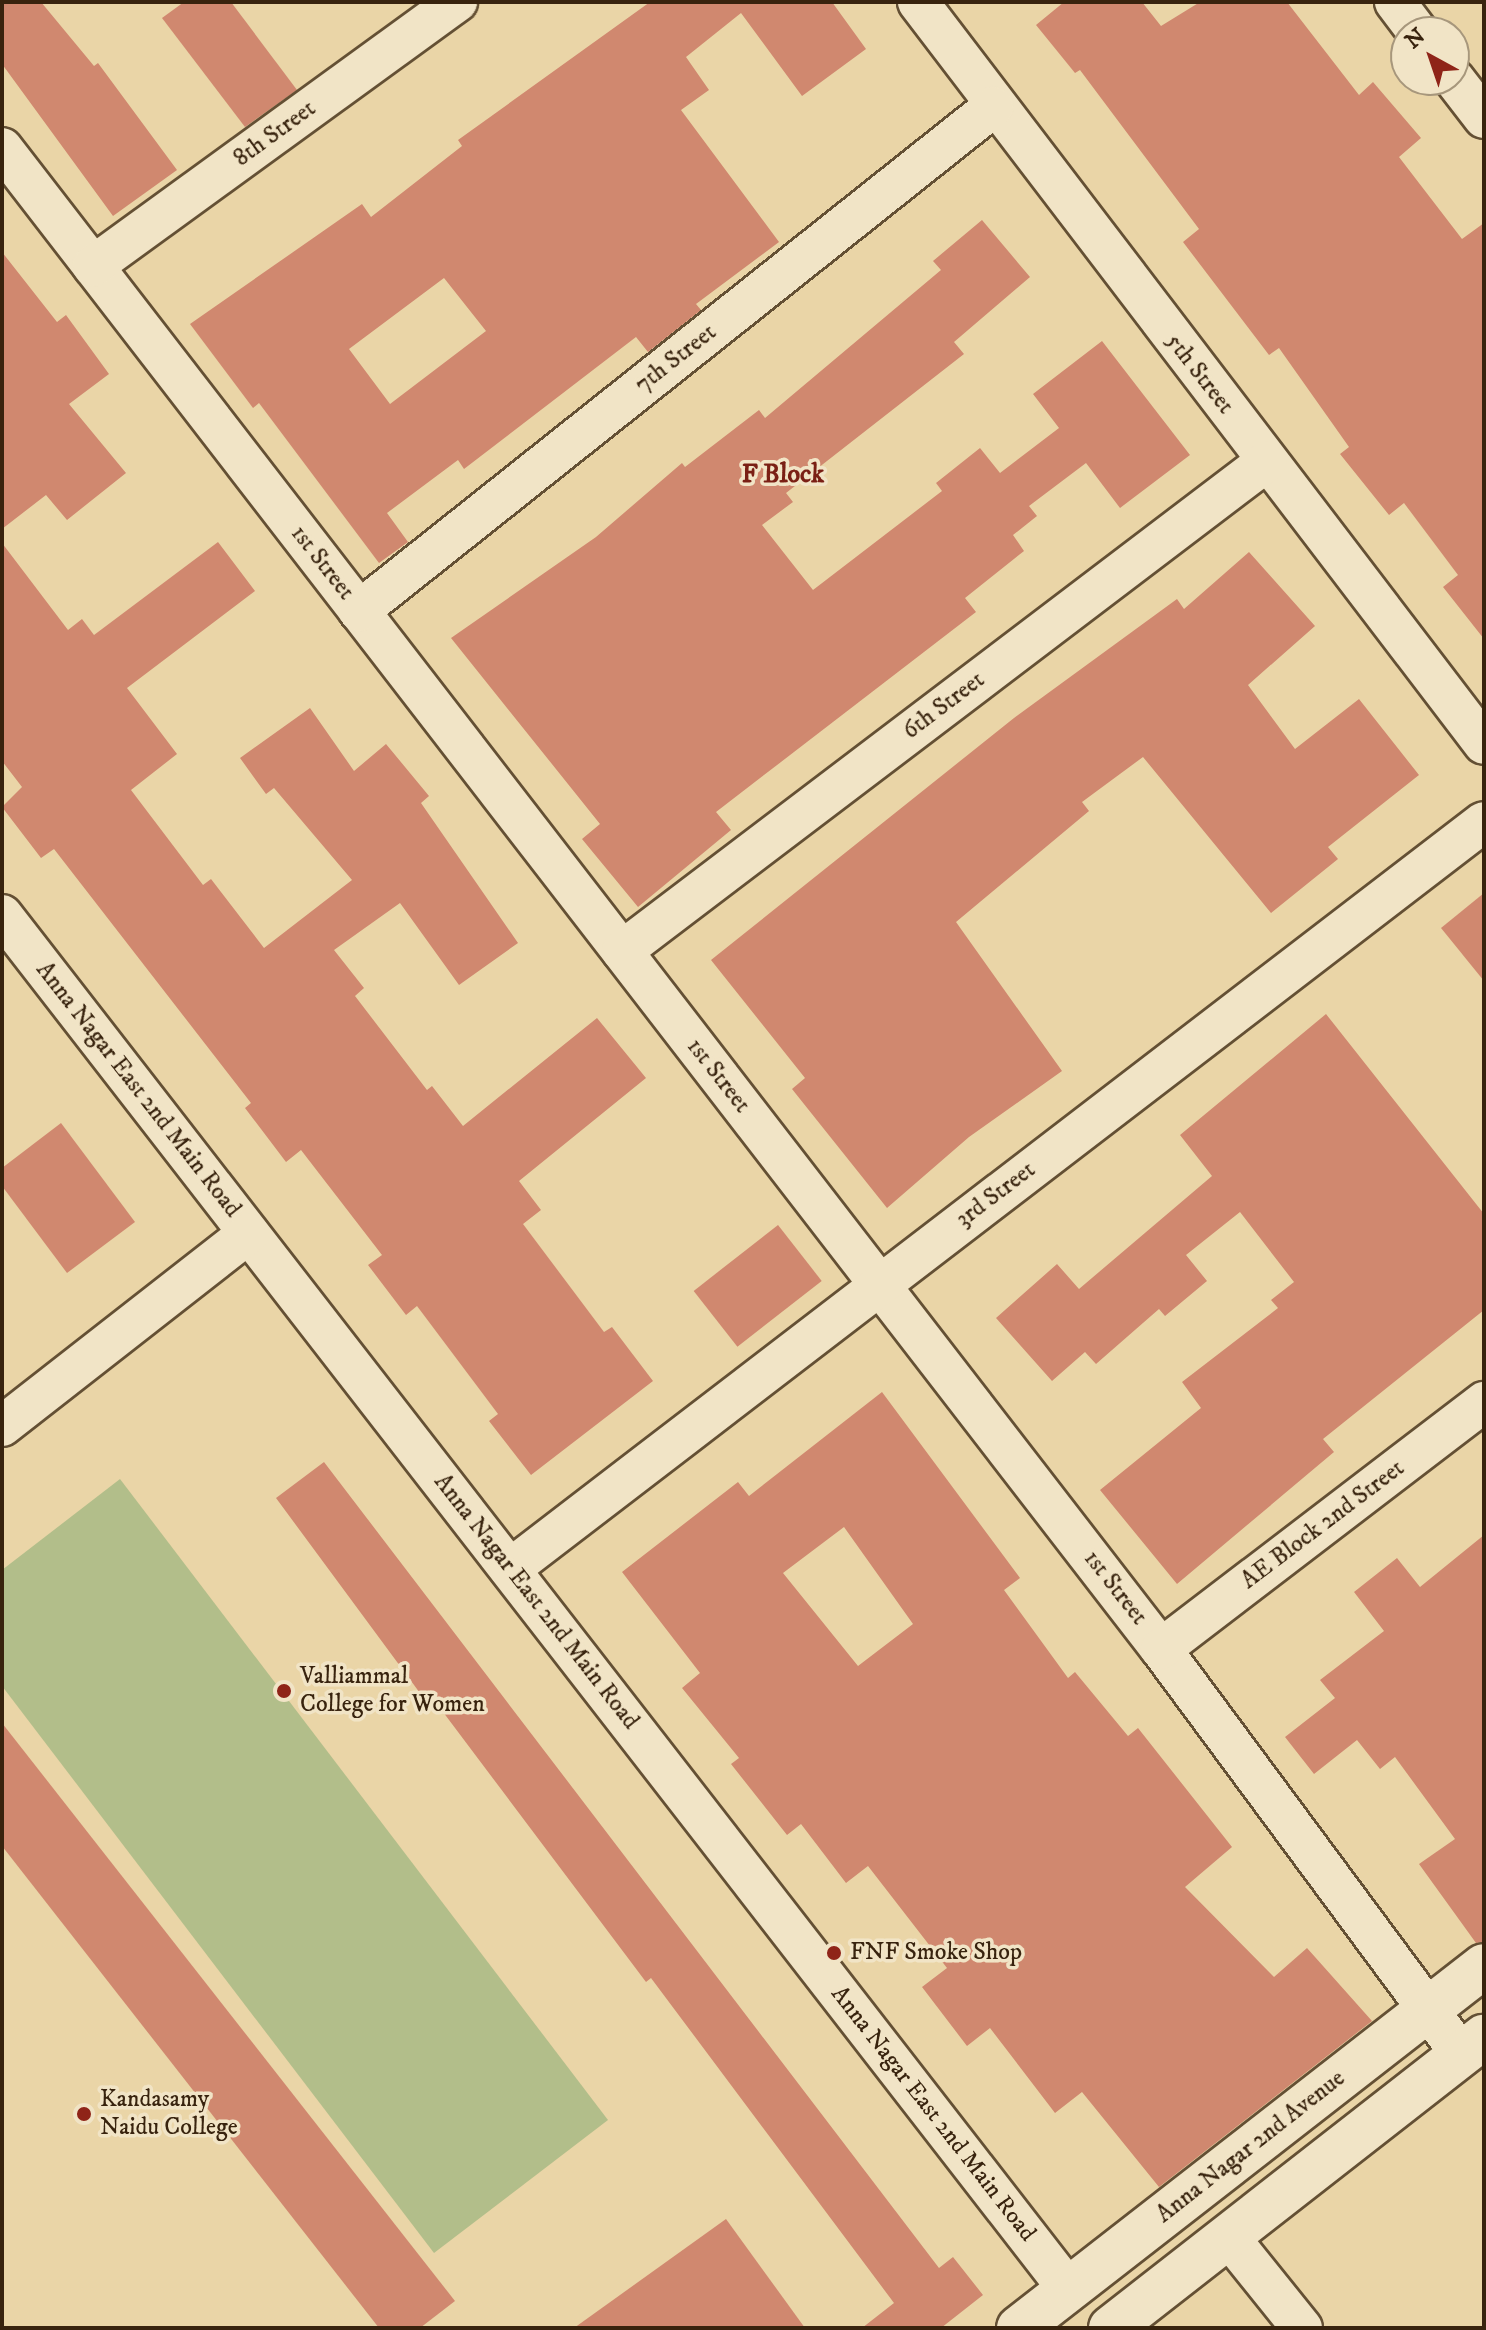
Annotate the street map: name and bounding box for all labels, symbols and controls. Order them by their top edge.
north arrow [1390,16,1470,96]
text: N [1400,23,1431,55]
street label: 8th Street [228,95,322,173]
street label: 7th Street [630,318,722,400]
street label: 5th Street [1159,328,1239,420]
district label: F Block [742,459,824,491]
street label: 1st Street [284,520,360,606]
street label: 6th Street [898,666,990,746]
street label: Anna Nagar East 2nd Main Road [29,957,247,1223]
street label: 1st Street [680,1033,756,1119]
street label: 3rd Street [951,1156,1041,1234]
street label: AE Block 2nd Street [1236,1454,1410,1596]
street label: Anna Nagar East 2nd Main Road [427,1469,645,1735]
street label: 1st Street [1077,1545,1153,1631]
place label: Valliammal College for Women [300,1663,485,1719]
marker: Valliammal College for Women [275,1682,293,1700]
place label: FNF Smoke Shop [850,1939,1022,1967]
marker: FNF Smoke Shop [825,1944,843,1962]
street label: Anna Nagar East 2nd Main Road [824,1981,1042,2247]
street label: Anna Nagar 2nd Avenue [1151,2064,1351,2230]
place label: Kandasamy Naidu College [100,2086,238,2142]
marker: Kandasamy Naidu College [75,2105,93,2123]

